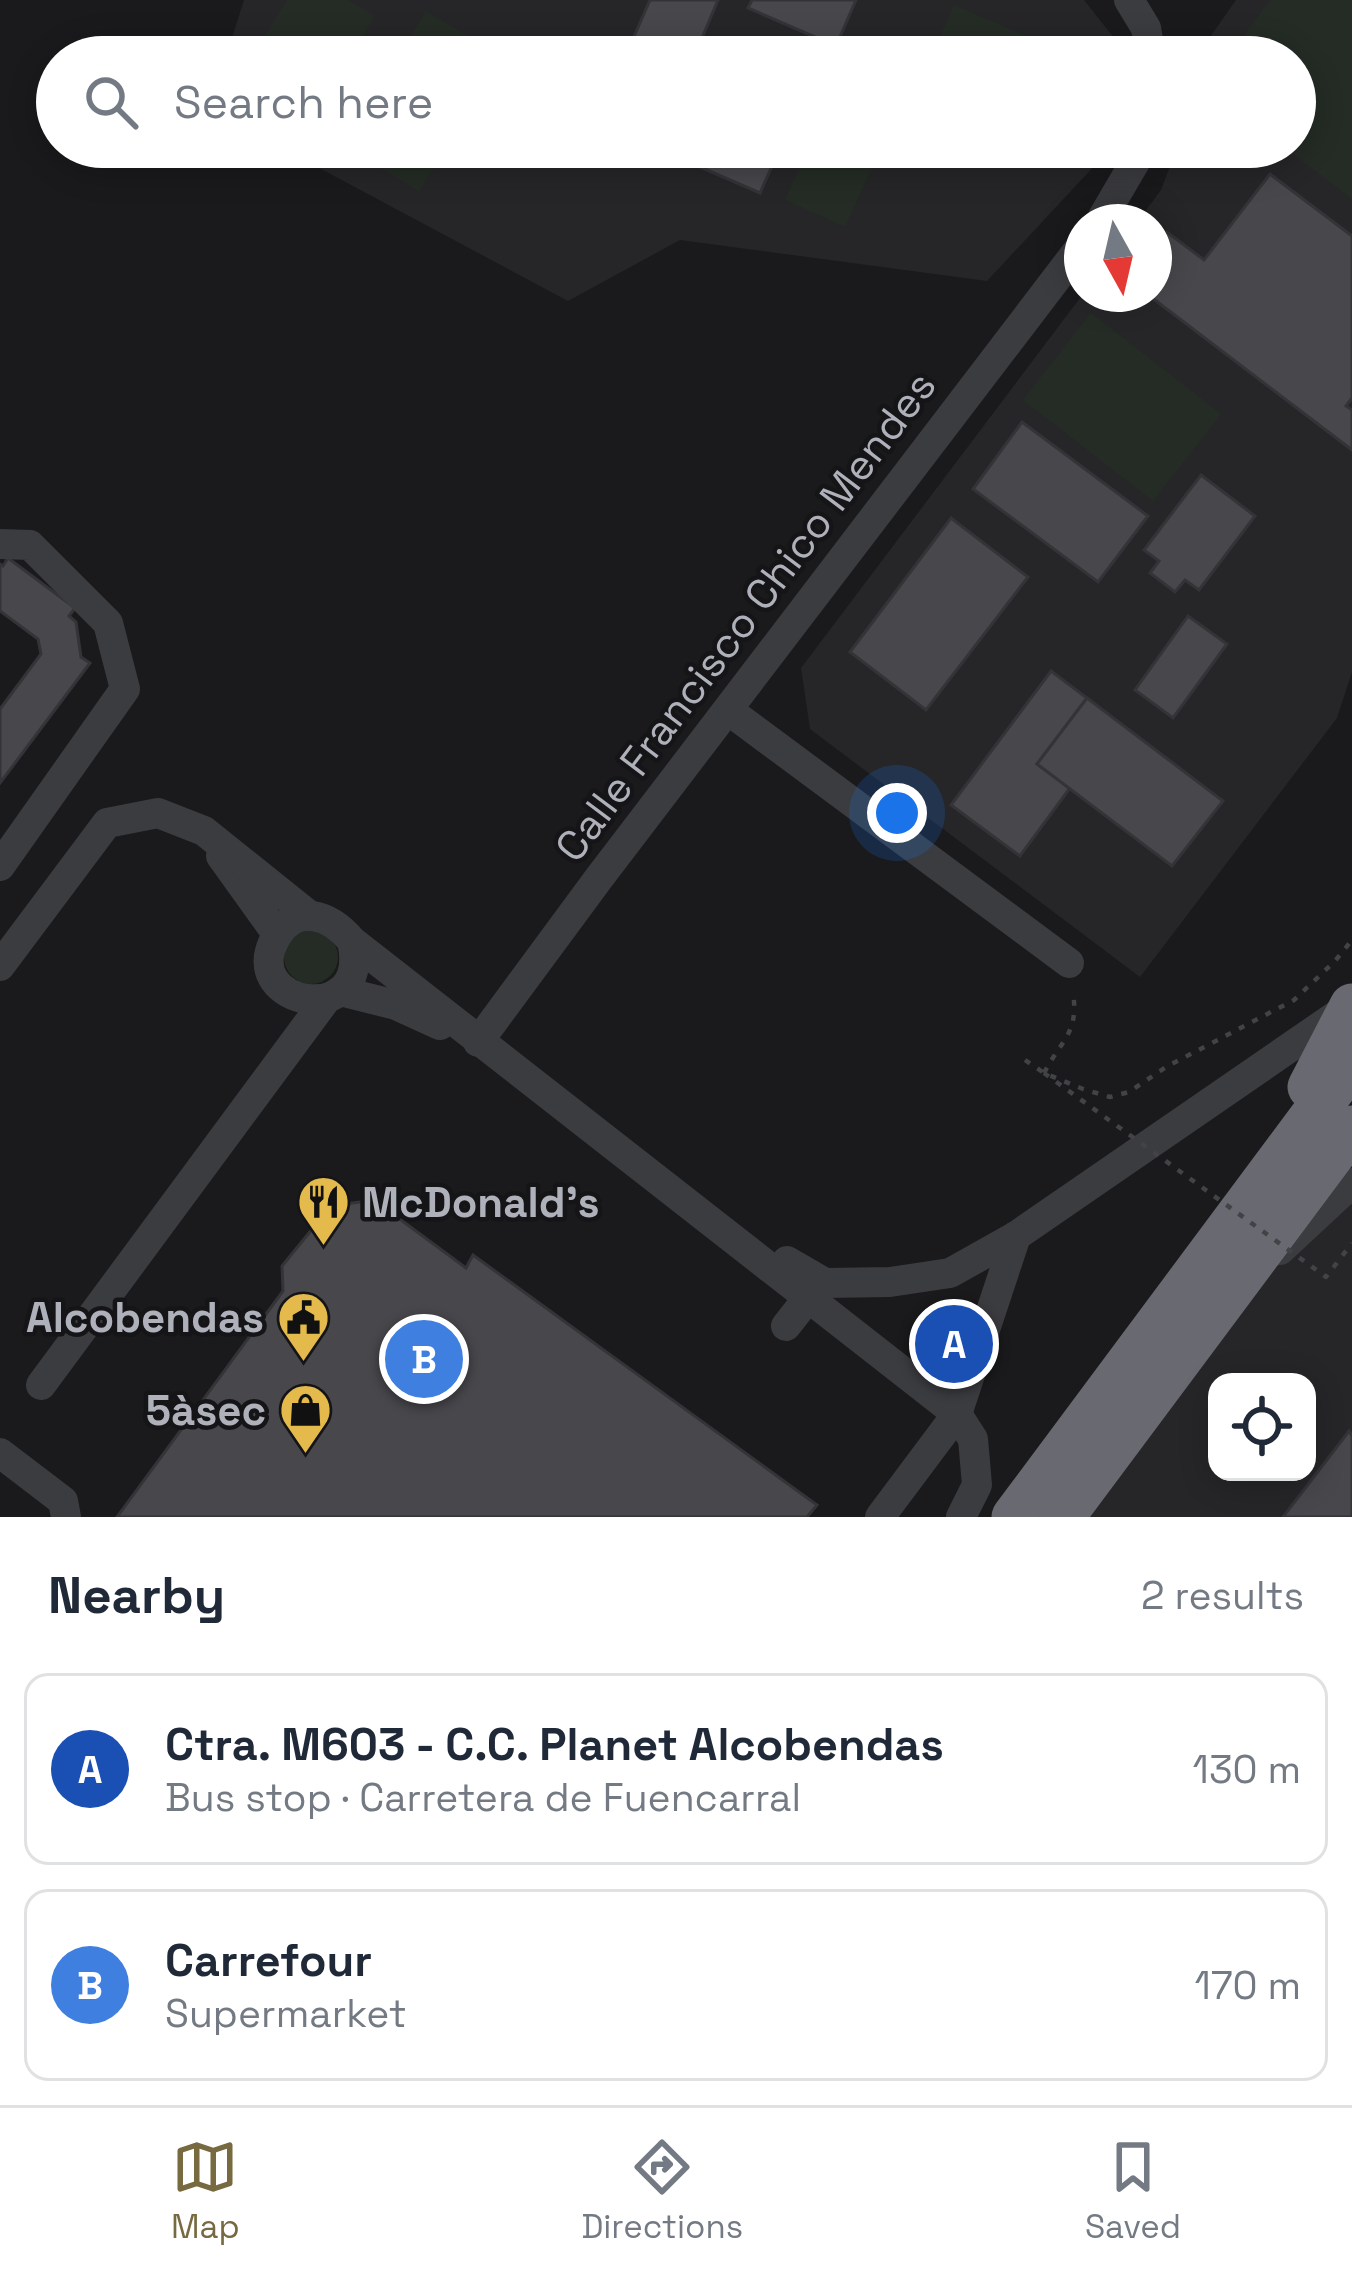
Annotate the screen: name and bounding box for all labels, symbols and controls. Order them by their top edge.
search box [36,36,1316,168]
icon: search [78,69,144,135]
text: Search here [174,74,433,131]
north arrow [1064,204,1172,312]
street label: Calle Francisco Chico Mendes [544,361,947,872]
your location [867,783,927,843]
restaurant icon: McDonald's [295,1174,351,1248]
place label: McDonald's [362,1176,599,1229]
public building icon: Alcobendas [275,1289,331,1363]
place label: Alcobendas [26,1291,264,1344]
pin: A [915,1299,993,1389]
pin: B [385,1314,463,1404]
map controls [1208,1373,1316,1481]
button: locate [1208,1373,1316,1481]
shop icon: 5àsec [277,1382,333,1456]
place label: 5àsec [146,1384,266,1437]
text: Nearby [48,1563,225,1628]
text: 2 results [1141,1571,1304,1620]
text: Ctra. M603 - C.C. Planet Alcobendas [165,1716,944,1773]
text: A [78,1745,102,1794]
text: 130 m [1193,1745,1301,1794]
text: Bus stop · Carretera de Fuencarral [165,1773,801,1822]
text: Carrefour [165,1932,372,1989]
text: B [77,1961,103,2010]
text: 170 m [1194,1961,1301,2010]
text: Supermarket [165,1989,407,2038]
tab: Map [171,2134,240,2248]
tab: Directions [581,2134,743,2248]
tab: Saved [1085,2134,1181,2248]

